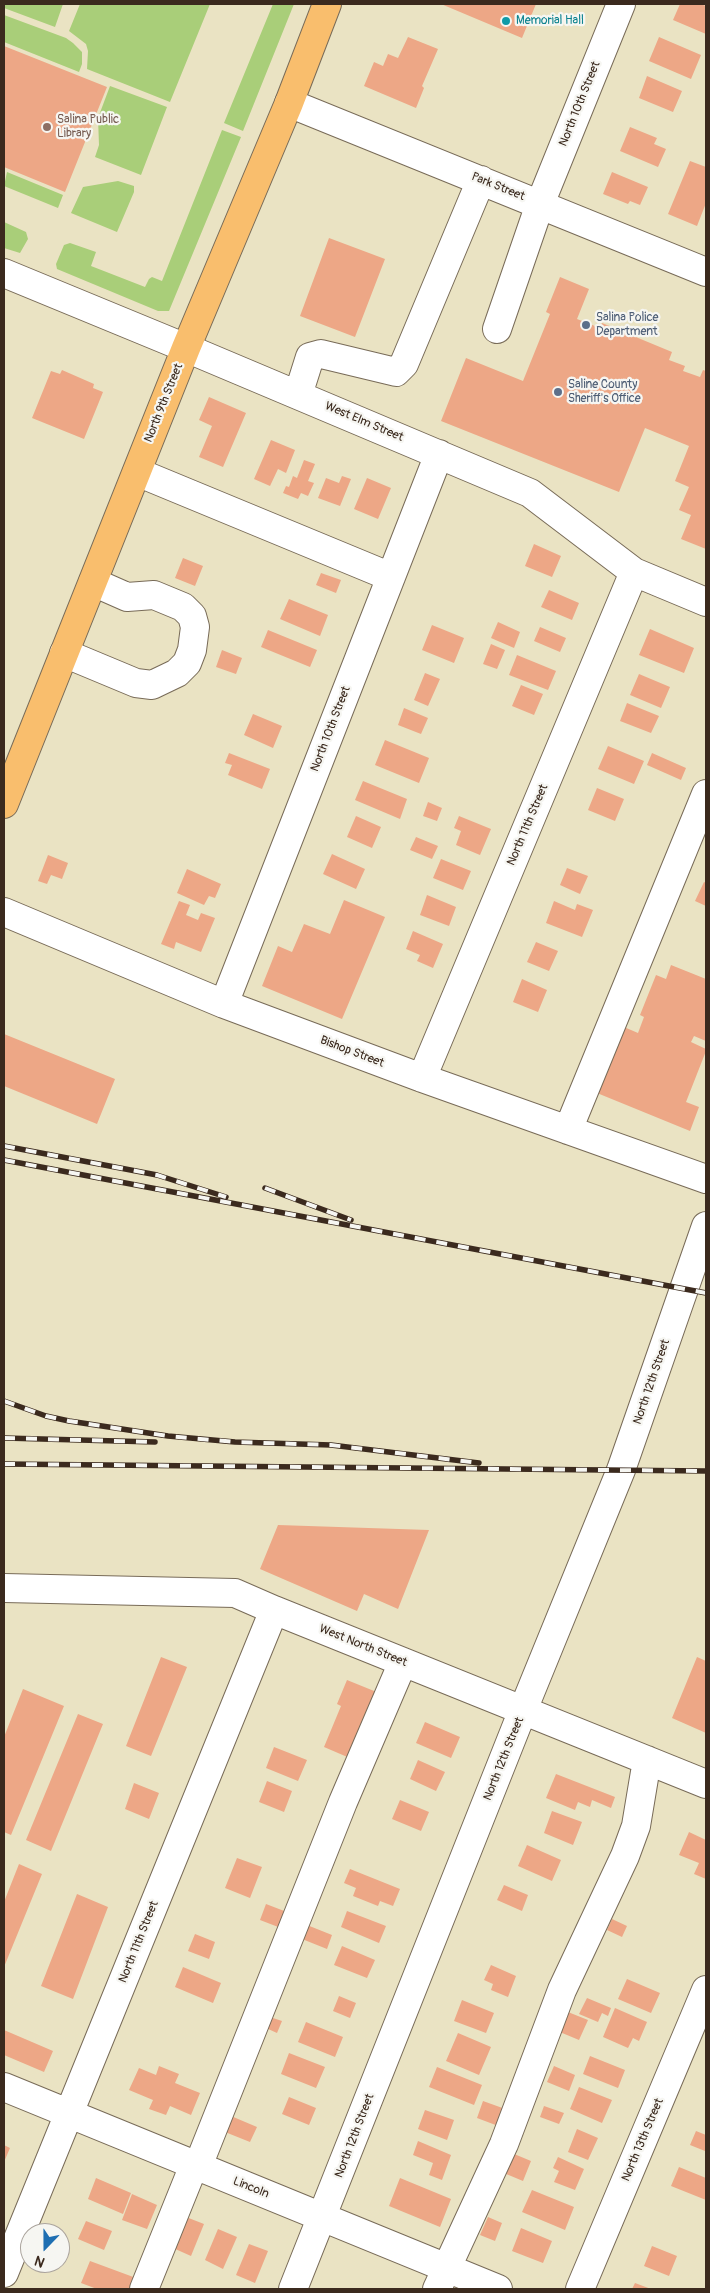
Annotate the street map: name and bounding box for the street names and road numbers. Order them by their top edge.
street label: North 10th Street [556,59,604,149]
street label: Park Street [469,170,527,204]
street label: North 9th Street [142,362,186,444]
street label: West Elm Street [323,399,405,445]
street label: North 10th Street [308,684,354,774]
street label: North 11th Street [504,782,552,868]
street label: Bishop Street [318,1033,386,1071]
street label: North 12th Street [631,1338,673,1426]
street label: West North Street [317,1622,409,1670]
street label: North 12th Street [481,1715,527,1803]
street label: North 11th Street [116,1899,162,1985]
street label: North 12th Street [332,2092,378,2180]
street label: North 13th Street [619,2096,667,2184]
street label: Lincoln [231,2174,271,2202]

